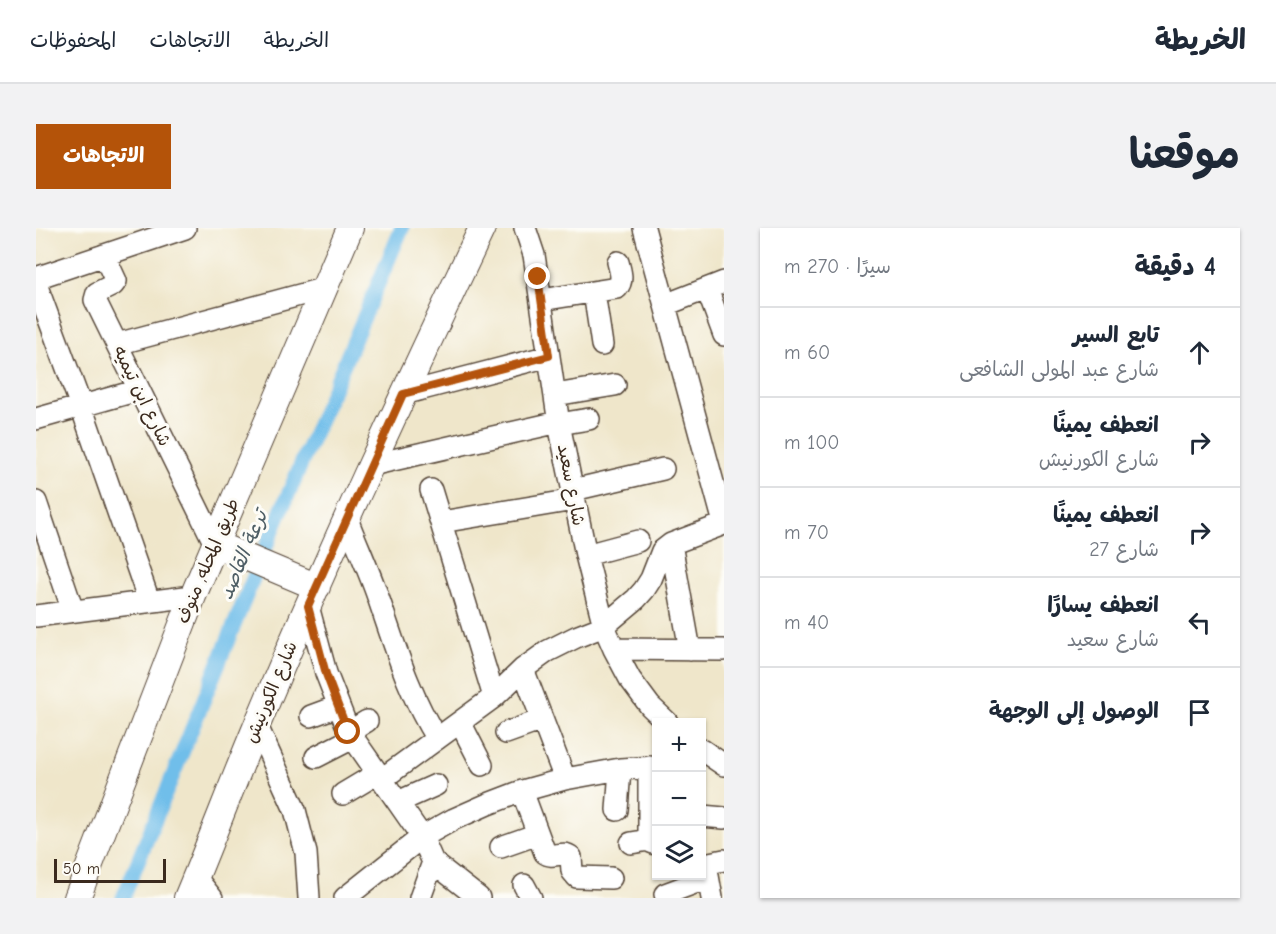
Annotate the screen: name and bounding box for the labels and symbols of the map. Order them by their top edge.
route end [524,263,550,289]
street label: شارع ابن تيميه [108,342,175,450]
street label: شارع سعيد [552,442,589,528]
street label: طريق المحله, منوف [172,495,245,627]
water label: ترعة القاصد [214,504,273,603]
street label: شارع الكورنيش [240,638,303,746]
route start [334,718,360,744]
scale bar [54,856,166,884]

